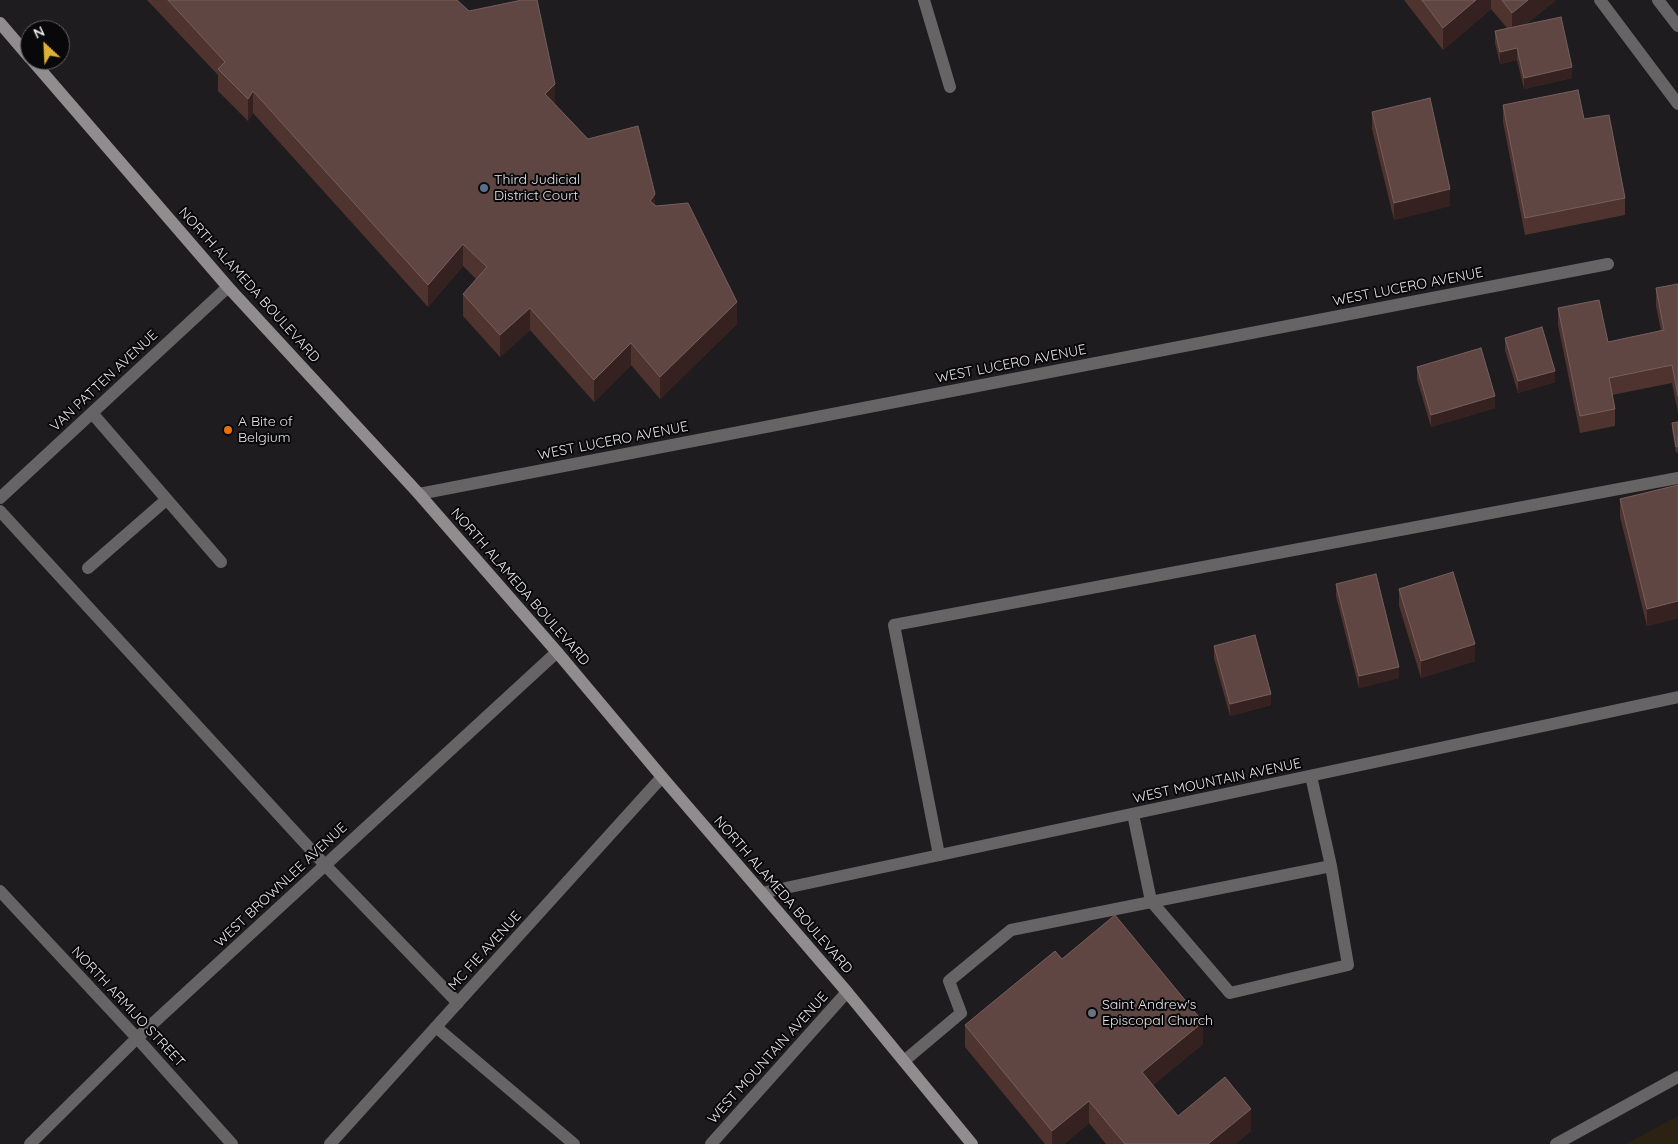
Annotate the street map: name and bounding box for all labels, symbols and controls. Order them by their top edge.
north arrow [20,20,70,70]
text: N [31,22,48,43]
place label: Third Judicial District Court [494,172,580,204]
marker: Third Judicial District Court [478,182,490,194]
street label: NORTH ALAMEDA BOULEVARD [175,204,323,366]
street label: WEST LUCERO AVENUE [1331,264,1485,310]
street label: VAN PATTEN AVENUE [47,327,161,435]
street label: WEST LUCERO AVENUE [934,341,1088,387]
place label: A Bite of Belgium [238,414,293,447]
street label: WEST LUCERO AVENUE [536,418,690,464]
marker: A Bite of Belgium [222,424,234,436]
street label: NORTH ALAMEDA BOULEVARD [447,505,593,669]
street label: WEST MOUNTAIN AVENUE [1131,755,1303,807]
street label: NORTH ALAMEDA BOULEVARD [710,813,856,977]
street label: WEST BROWNLEE AVENUE [211,819,351,951]
street label: MC FIE AVENUE [445,908,525,994]
street label: NORTH ARMIJO STREET [68,943,188,1071]
street label: WEST MOUNTAIN AVENUE [704,989,832,1127]
place label: Saint Andrew's Episcopal Church [1102,997,1213,1030]
marker: Saint Andrew's Episcopal Church [1086,1007,1098,1019]

